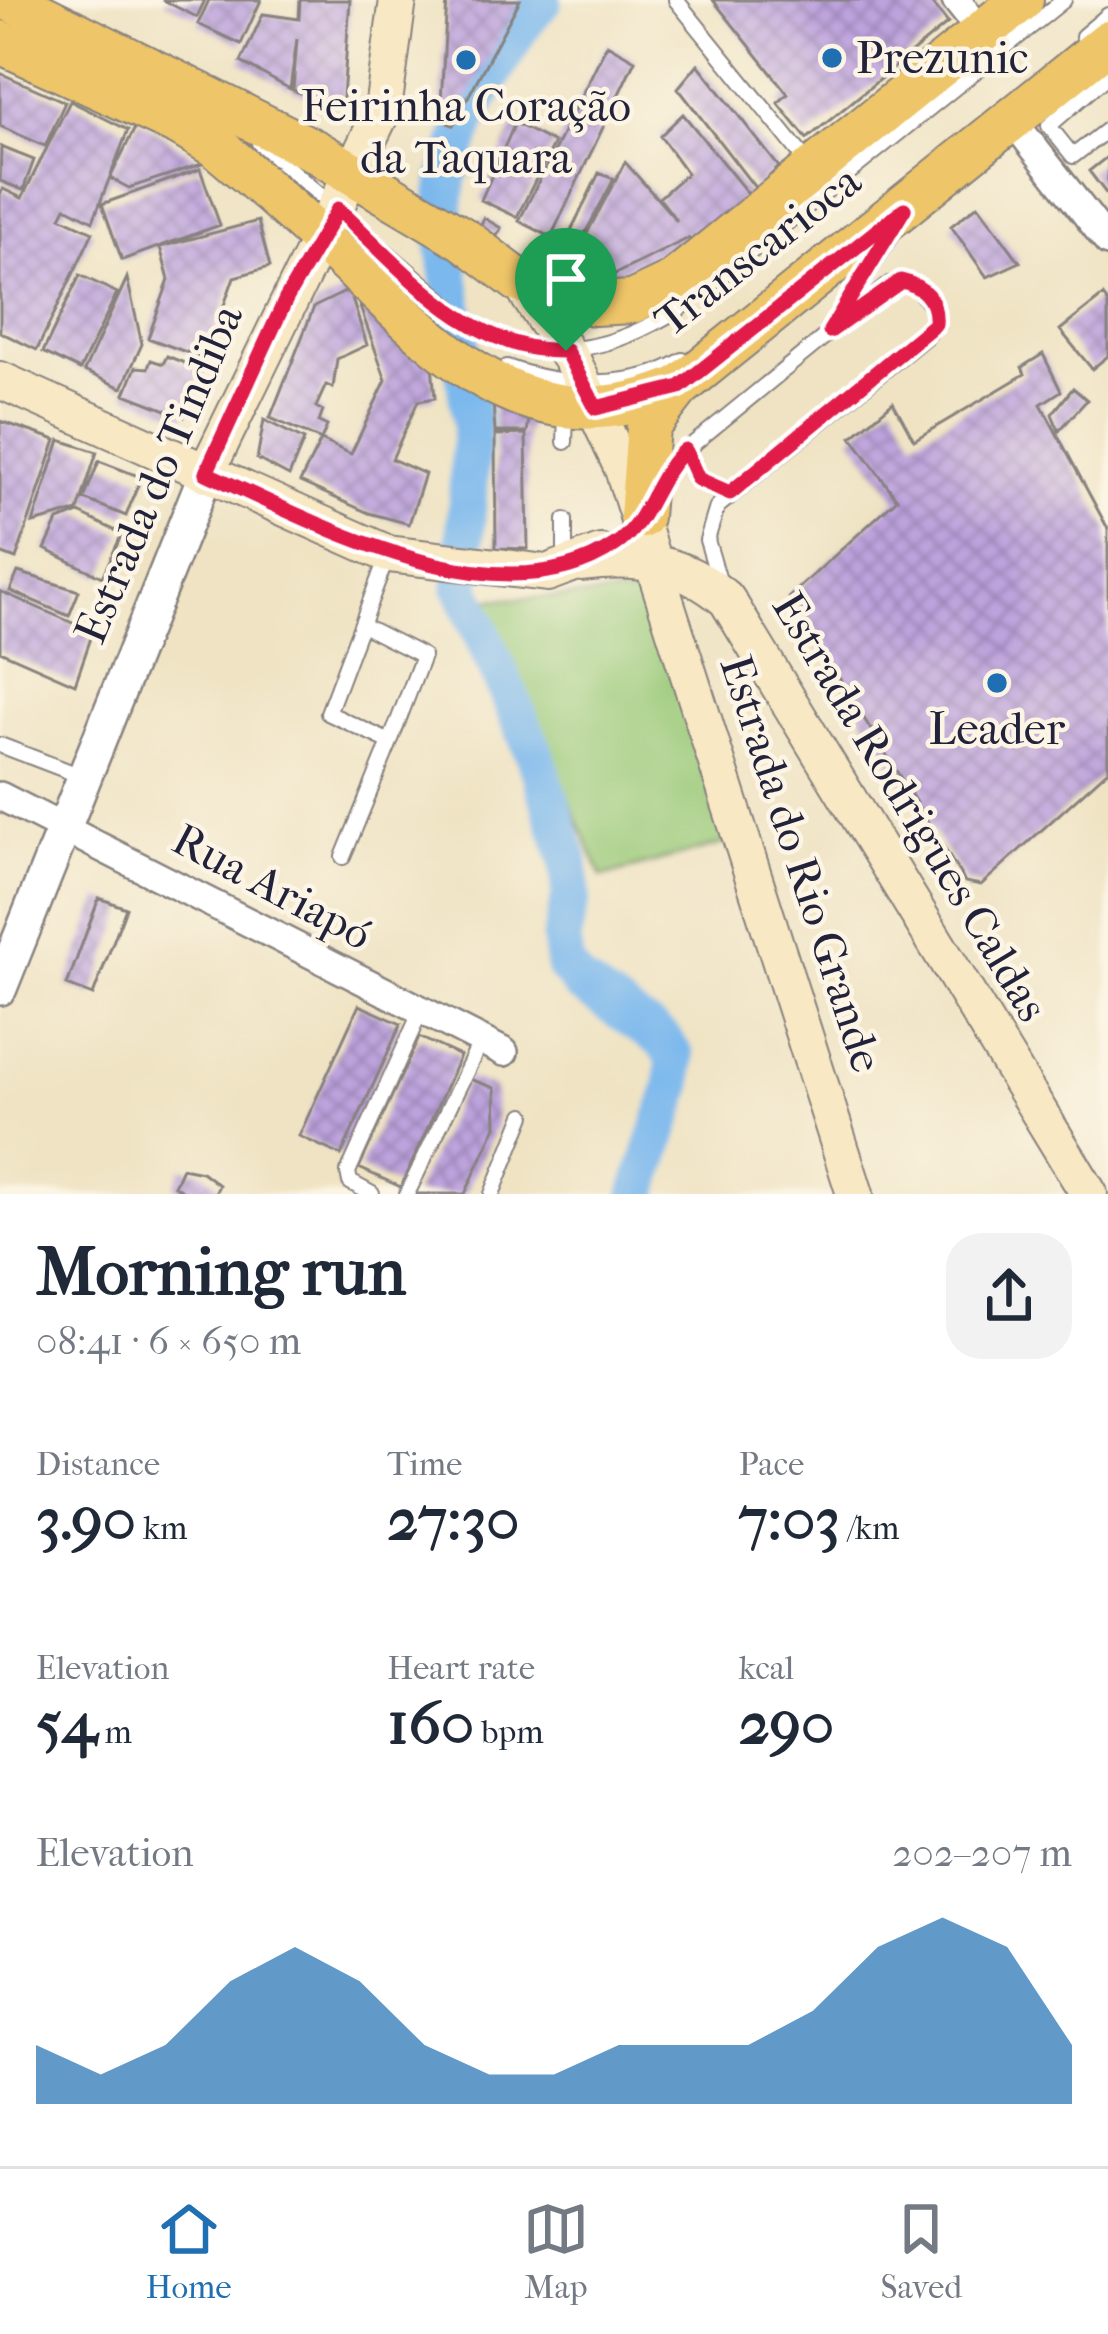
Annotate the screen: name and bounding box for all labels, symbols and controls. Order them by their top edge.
place label: Prezunic [856,32,1029,85]
marker: Prezunic [819,45,845,71]
marker: Feirinha Coração da Taquara [453,47,479,73]
place label: Feirinha Coração da Taquara [301,80,631,185]
street label: Transcarioca [645,154,872,348]
pin [515,228,617,351]
icon: arrive [533,246,599,312]
street label: Estrada do Tindiba [64,296,255,651]
street label: Estrada Rodrigues Caldas [761,583,1059,1031]
street label: Estrada do Rio Grande [709,649,893,1079]
marker: Leader [984,670,1010,696]
place label: Leader [929,703,1066,756]
street label: Rua Ariapó [164,813,380,961]
button: share [946,1233,1072,1359]
text: Morning run [36,1234,406,1311]
text: 08:41 · 6 × 650 m [36,1318,301,1364]
text: Distance [36,1445,160,1484]
text: Time [387,1445,462,1484]
text: Pace [739,1445,804,1484]
text: 3.90 [36,1484,136,1555]
text: 27:30 [387,1484,519,1555]
text: 7:03 [739,1484,840,1555]
text: km [136,1509,187,1548]
text: /km [840,1509,899,1548]
text: Elevation [36,1649,169,1688]
text: Heart rate [387,1649,535,1688]
text: kcal [739,1649,794,1688]
text: 54 [36,1688,97,1759]
text: 160 [387,1688,474,1759]
text: 290 [739,1688,834,1759]
text: m [97,1713,132,1752]
text: bpm [474,1713,544,1752]
text: Elevation [36,1830,194,1876]
text: 202–207 m [892,1830,1072,1876]
tab: Home [146,2196,232,2307]
tab: Map [523,2196,589,2307]
tab: Saved [880,2196,962,2307]

